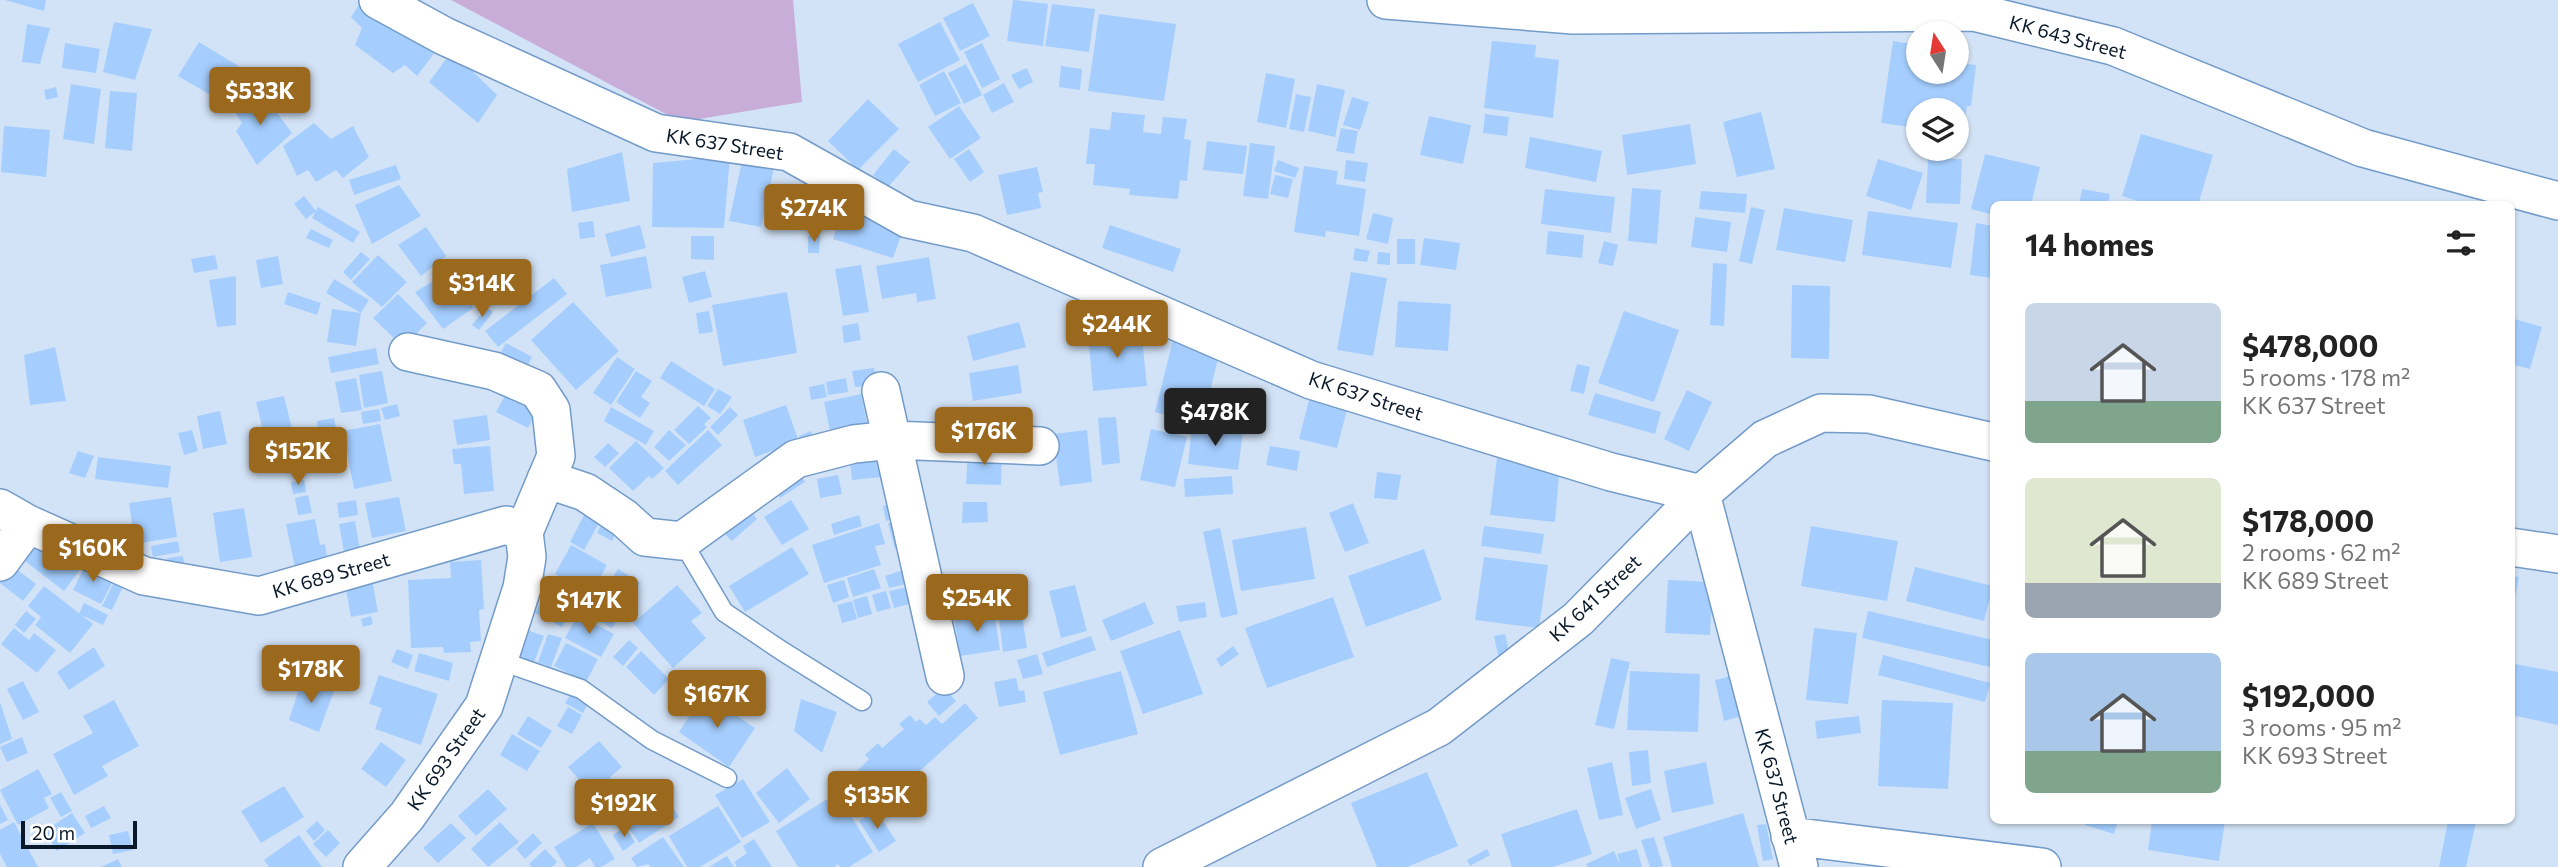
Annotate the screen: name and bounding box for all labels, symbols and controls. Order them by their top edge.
street label: KK 643 Street [2007,10,2129,63]
north arrow [1906,21,1969,84]
map controls [1906,21,1969,161]
pin: $533K [211,68,309,127]
text: $533K [225,76,295,104]
button: layers [1906,98,1969,161]
street label: KK 637 Street [665,123,786,164]
pin: $274K [765,184,863,244]
text: $274K [780,193,848,221]
icon: filters [2442,224,2480,262]
text: 14 homes [2025,225,2154,262]
pin: $314K [433,260,531,319]
text: $314K [448,268,516,296]
pin: $244K [1068,300,1166,360]
text: $244K [1082,309,1152,337]
text: $478,000 [2242,326,2378,363]
icon: home [2081,331,2165,415]
text: 5 rooms · 178 m² [2242,363,2410,391]
street label: KK 637 Street [1306,366,1426,425]
pin: $478K [1166,388,1264,448]
text: KK 637 Street [2242,391,2386,419]
text: $478K [1180,397,1250,425]
pin: $176K [935,407,1033,467]
text: $176K [951,416,1017,444]
pin: $152K [249,428,347,487]
text: $152K [265,436,331,464]
text: $178,000 [2242,501,2374,538]
icon: home [2081,506,2165,590]
pin: $160K [44,524,142,584]
text: $160K [58,533,128,561]
text: 2 rooms · 62 m² [2242,538,2401,566]
street label: KK 689 Street [269,547,392,602]
street label: KK 641 Street [1544,549,1645,646]
text: KK 689 Street [2242,566,2389,594]
pin: $254K [928,574,1026,634]
pin: $147K [540,576,638,636]
text: $254K [942,583,1012,611]
text: $147K [556,585,622,613]
pin: $178K [262,646,360,705]
text: $178K [278,654,344,682]
pin: $167K [668,670,766,730]
text: $192,000 [2242,676,2375,713]
text: $167K [684,679,750,707]
icon: home [2081,681,2165,765]
street label: KK 693 Street [402,703,490,814]
text: 3 rooms · 95 m² [2242,713,2401,741]
street label: KK 637 Street [1751,726,1804,846]
text: KK 693 Street [2242,741,2387,769]
pin: $135K [828,772,926,831]
pin: $192K [575,780,673,839]
text: $135K [844,780,910,808]
text: $192K [591,788,657,816]
scale bar [21,818,136,850]
text: 20 m [32,821,75,844]

